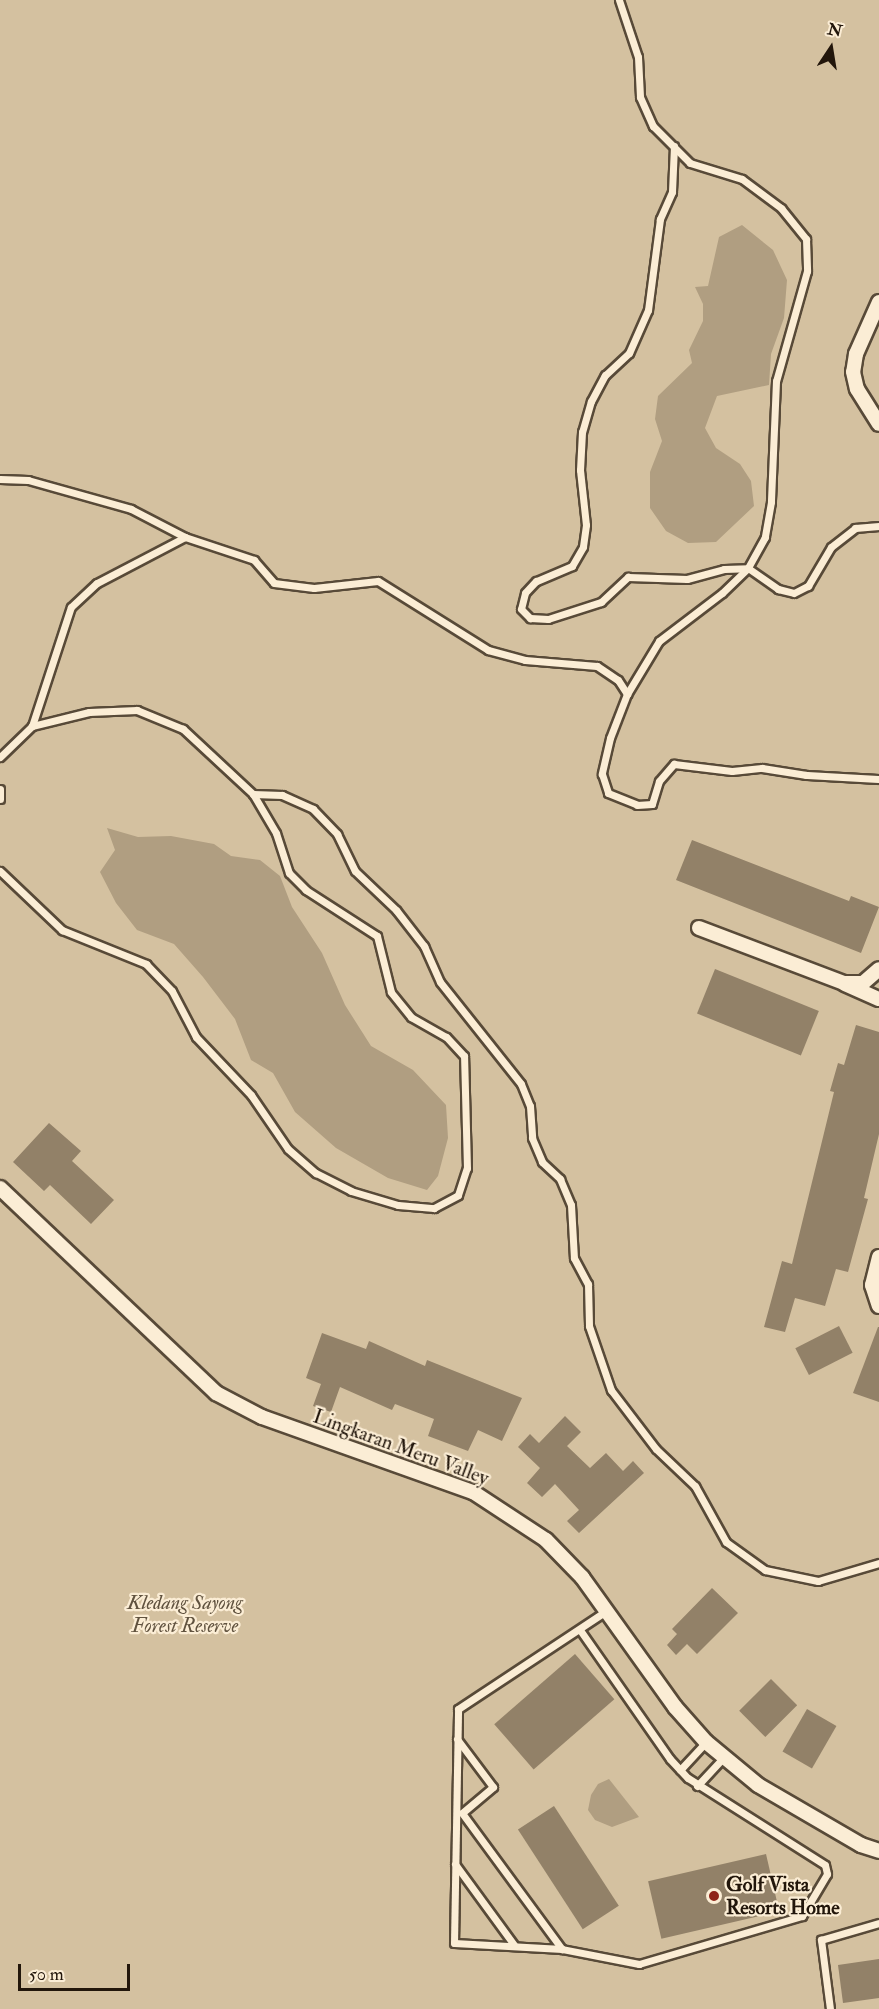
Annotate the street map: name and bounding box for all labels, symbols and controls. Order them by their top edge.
north arrow [801,18,861,78]
text: N [826,19,844,42]
street label: Lingkaran Meru Valley [310,1404,492,1490]
park label: Kledang Sayong Forest Reserve [127,1590,243,1637]
place label: Golf Vista Resorts Home [726,1872,840,1919]
marker: Golf Vista Resorts Home [707,1889,721,1903]
scale bar [21,1952,134,1990]
text: 50 m [29,1963,64,1986]

